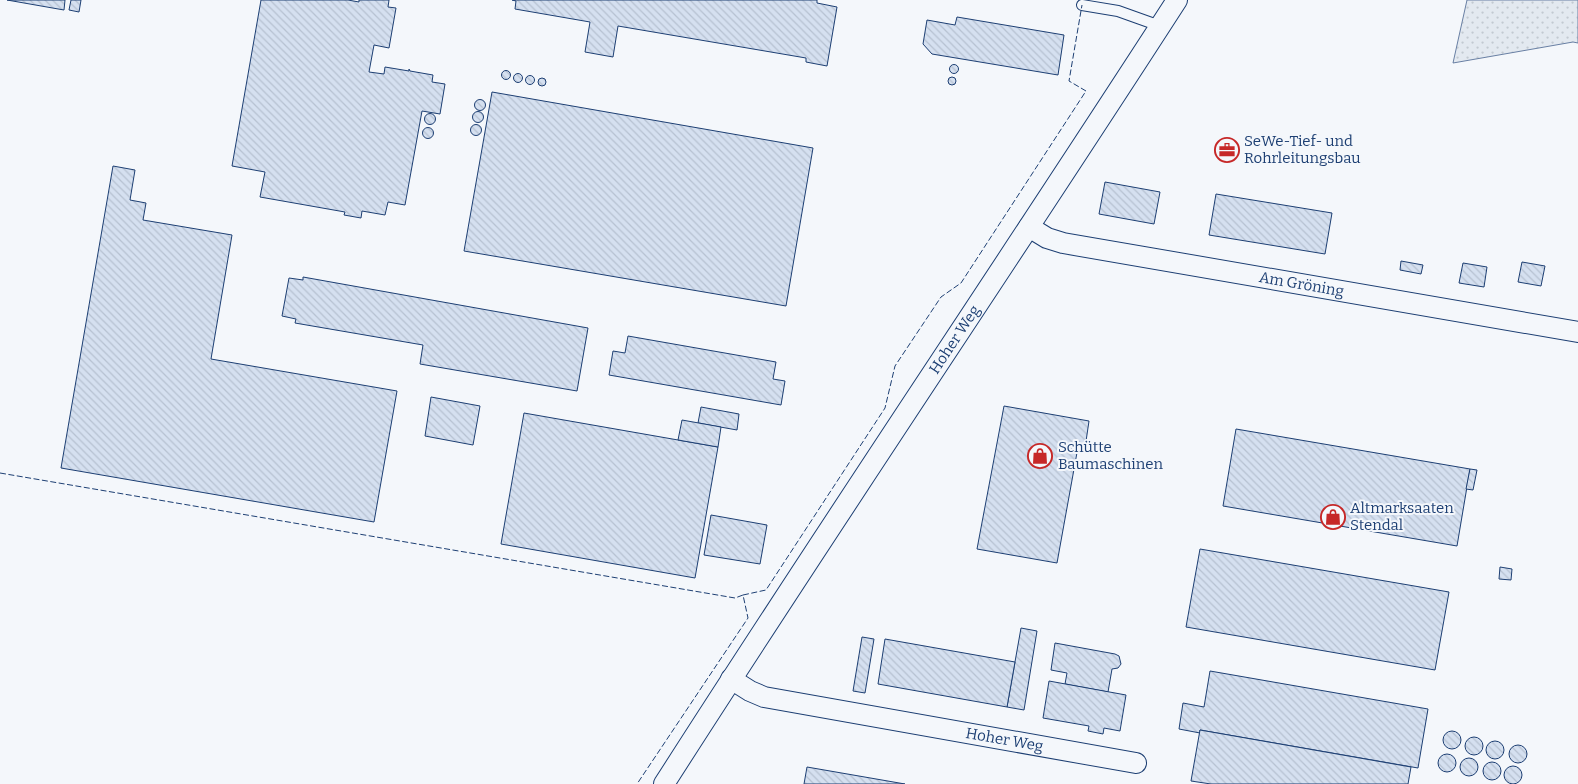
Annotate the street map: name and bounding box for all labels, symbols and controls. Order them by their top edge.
place label: SeWe-Tief- und Rohrleitungsbau [1244,132,1361,167]
office icon: SeWe-Tief- und Rohrleitungsbau [1214,137,1240,163]
street label: Am Gröning [1258,268,1345,300]
street label: Hoher Weg [925,302,984,377]
place label: Schütte Baumaschinen [1058,438,1163,473]
shop icon: Schütte Baumaschinen [1027,443,1053,469]
place label: Altmarksaaten Stendal [1350,499,1454,534]
shop icon: Altmarksaaten Stendal [1320,504,1346,530]
street label: Hoher Weg [964,724,1045,755]

